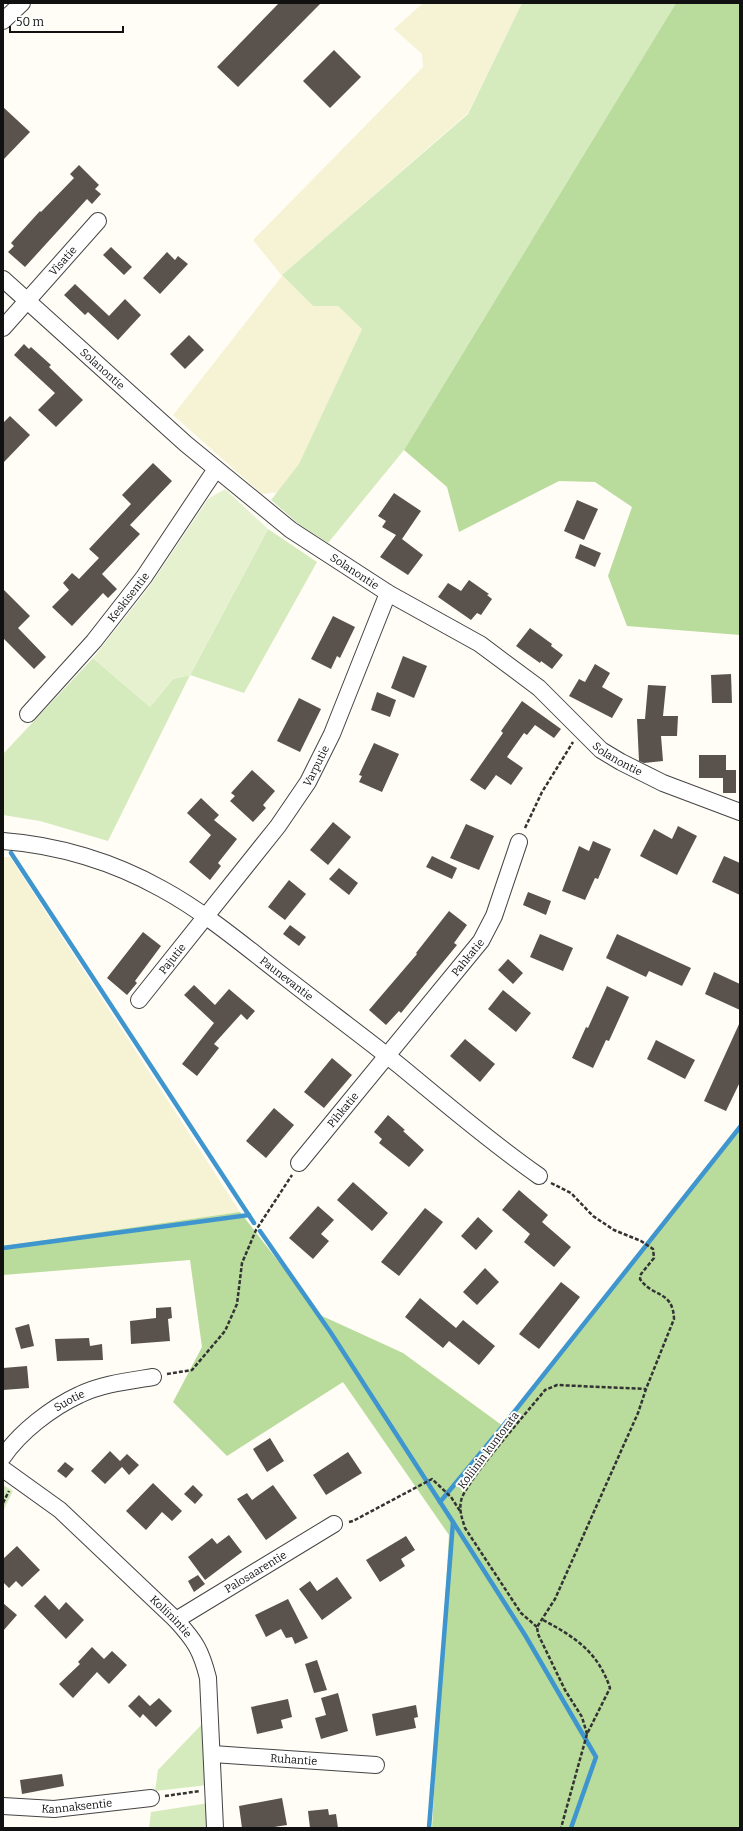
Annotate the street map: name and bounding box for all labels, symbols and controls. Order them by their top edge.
scale bar [10,8,123,34]
text: 50 m [16,15,45,29]
street label: Visatie [47,244,80,278]
street label: Solanontie [77,346,127,392]
street label: Solanontie [328,551,381,592]
street label: Keskisentie [105,570,152,625]
street label: Solanontie [590,739,644,779]
street label: Varputie [301,743,332,789]
street label: Pahkatie [449,936,487,979]
street label: Pajutie [156,941,189,977]
street label: Paunevantie [257,954,316,1004]
street label: Pihkatie [325,1090,361,1130]
street label: Suotie [52,1387,87,1414]
street label: Koliinin kuntorata [455,1409,522,1491]
street label: Palosaarentie [222,1548,289,1596]
street label: Koliinintie [147,1593,194,1640]
street label: Ruhantie [270,1752,318,1768]
street label: Kannaksentie [41,1796,113,1816]

